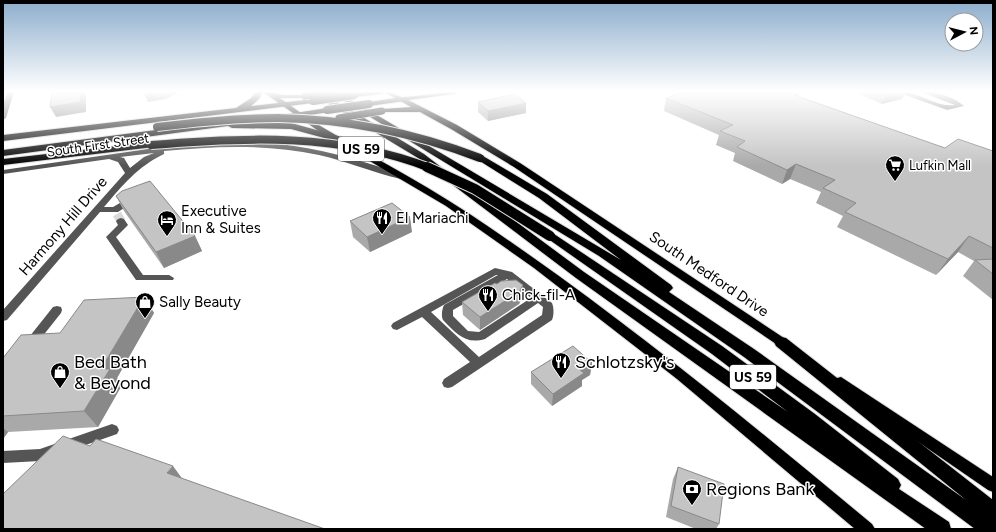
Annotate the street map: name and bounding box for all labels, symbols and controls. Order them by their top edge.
north arrow [944,12,984,52]
text: N [966,26,980,36]
street label: South First Street [46,130,150,160]
road number: US 59 [338,137,384,161]
supermarket icon: Lufkin Mall [884,154,906,182]
place label: Lufkin Mall [909,158,971,173]
street label: Harmony Hill Drive [15,173,111,279]
place label: Executive Inn & Suites [181,202,261,237]
restaurant icon: El Mariachi [371,207,393,235]
hotel icon: Executive Inn & Suites [156,209,178,237]
place label: El Mariachi [396,209,468,227]
street label: South Medford Drive [646,227,772,321]
restaurant icon: Chick-fil-A [477,284,499,312]
place label: Chick-fil-A [502,286,575,304]
shop icon: Sally Beauty [134,291,156,319]
place label: Sally Beauty [159,293,241,311]
place label: Bed Bath & Beyond [74,351,151,394]
restaurant icon: Schlotzsky's [550,351,572,379]
place label: Schlotzsky's [575,351,674,373]
shop icon: Bed Bath & Beyond [49,361,71,389]
road number: US 59 [730,365,776,389]
bank icon: Regions Bank [681,478,703,506]
place label: Regions Bank [706,478,814,500]

